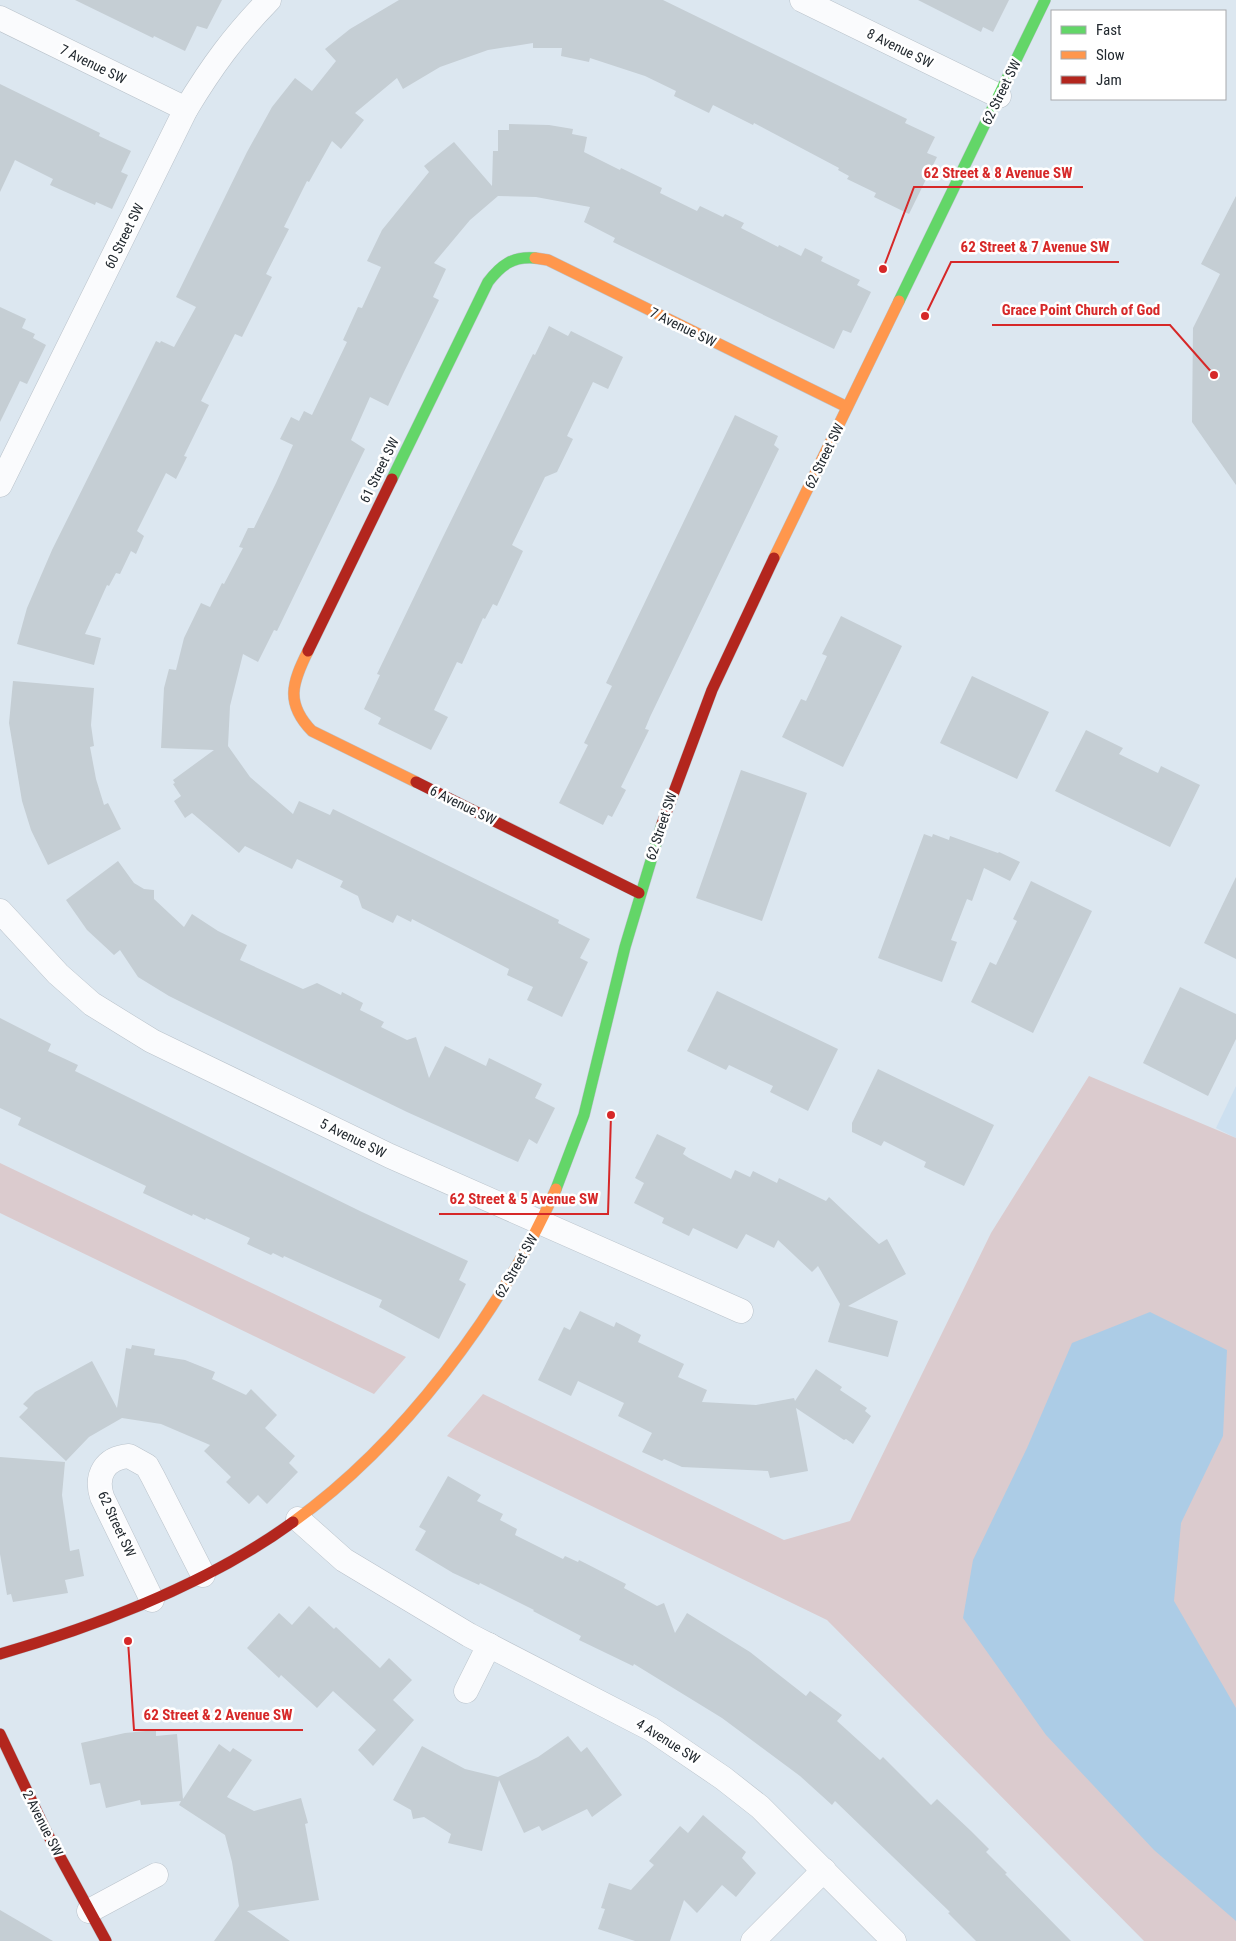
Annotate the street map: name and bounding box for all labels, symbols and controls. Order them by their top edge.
legend [1051,10,1226,100]
text: Fast [1096,21,1121,39]
street label: 8 Avenue SW [864,25,936,71]
street label: 7 Avenue SW [57,41,129,87]
text: Slow [1096,46,1125,64]
street label: 62 Street SW [978,56,1024,127]
text: Jam [1096,71,1122,89]
callout: 62 Street & 8 Avenue SW [914,157,1083,187]
text: 62 Street & 8 Avenue SW [924,164,1072,182]
street label: 60 Street SW [101,200,147,271]
callout: 62 Street & 7 Avenue SW [951,232,1119,262]
text: 62 Street & 7 Avenue SW [961,238,1109,256]
callout: Grace Point Church of God [992,295,1170,325]
text: Grace Point Church of God [1002,301,1160,319]
street label: 7 Avenue SW [647,304,719,350]
street label: 62 Street SW [801,420,847,491]
street label: 61 Street SW [356,434,402,505]
street label: 6 Avenue SW [427,782,499,828]
street label: 62 Street SW [642,789,680,862]
street label: 5 Avenue SW [317,1115,389,1161]
callout: 62 Street & 5 Avenue SW [439,1184,608,1214]
text: 62 Street & 5 Avenue SW [450,1190,598,1208]
street label: 62 Street SW [491,1231,541,1301]
street label: 62 Street SW [95,1488,139,1560]
callout: 62 Street & 2 Avenue SW [134,1700,303,1730]
text: 62 Street & 2 Avenue SW [144,1706,292,1724]
street label: 4 Avenue SW [633,1715,703,1767]
street label: 2 Avenue SW [20,1787,67,1859]

